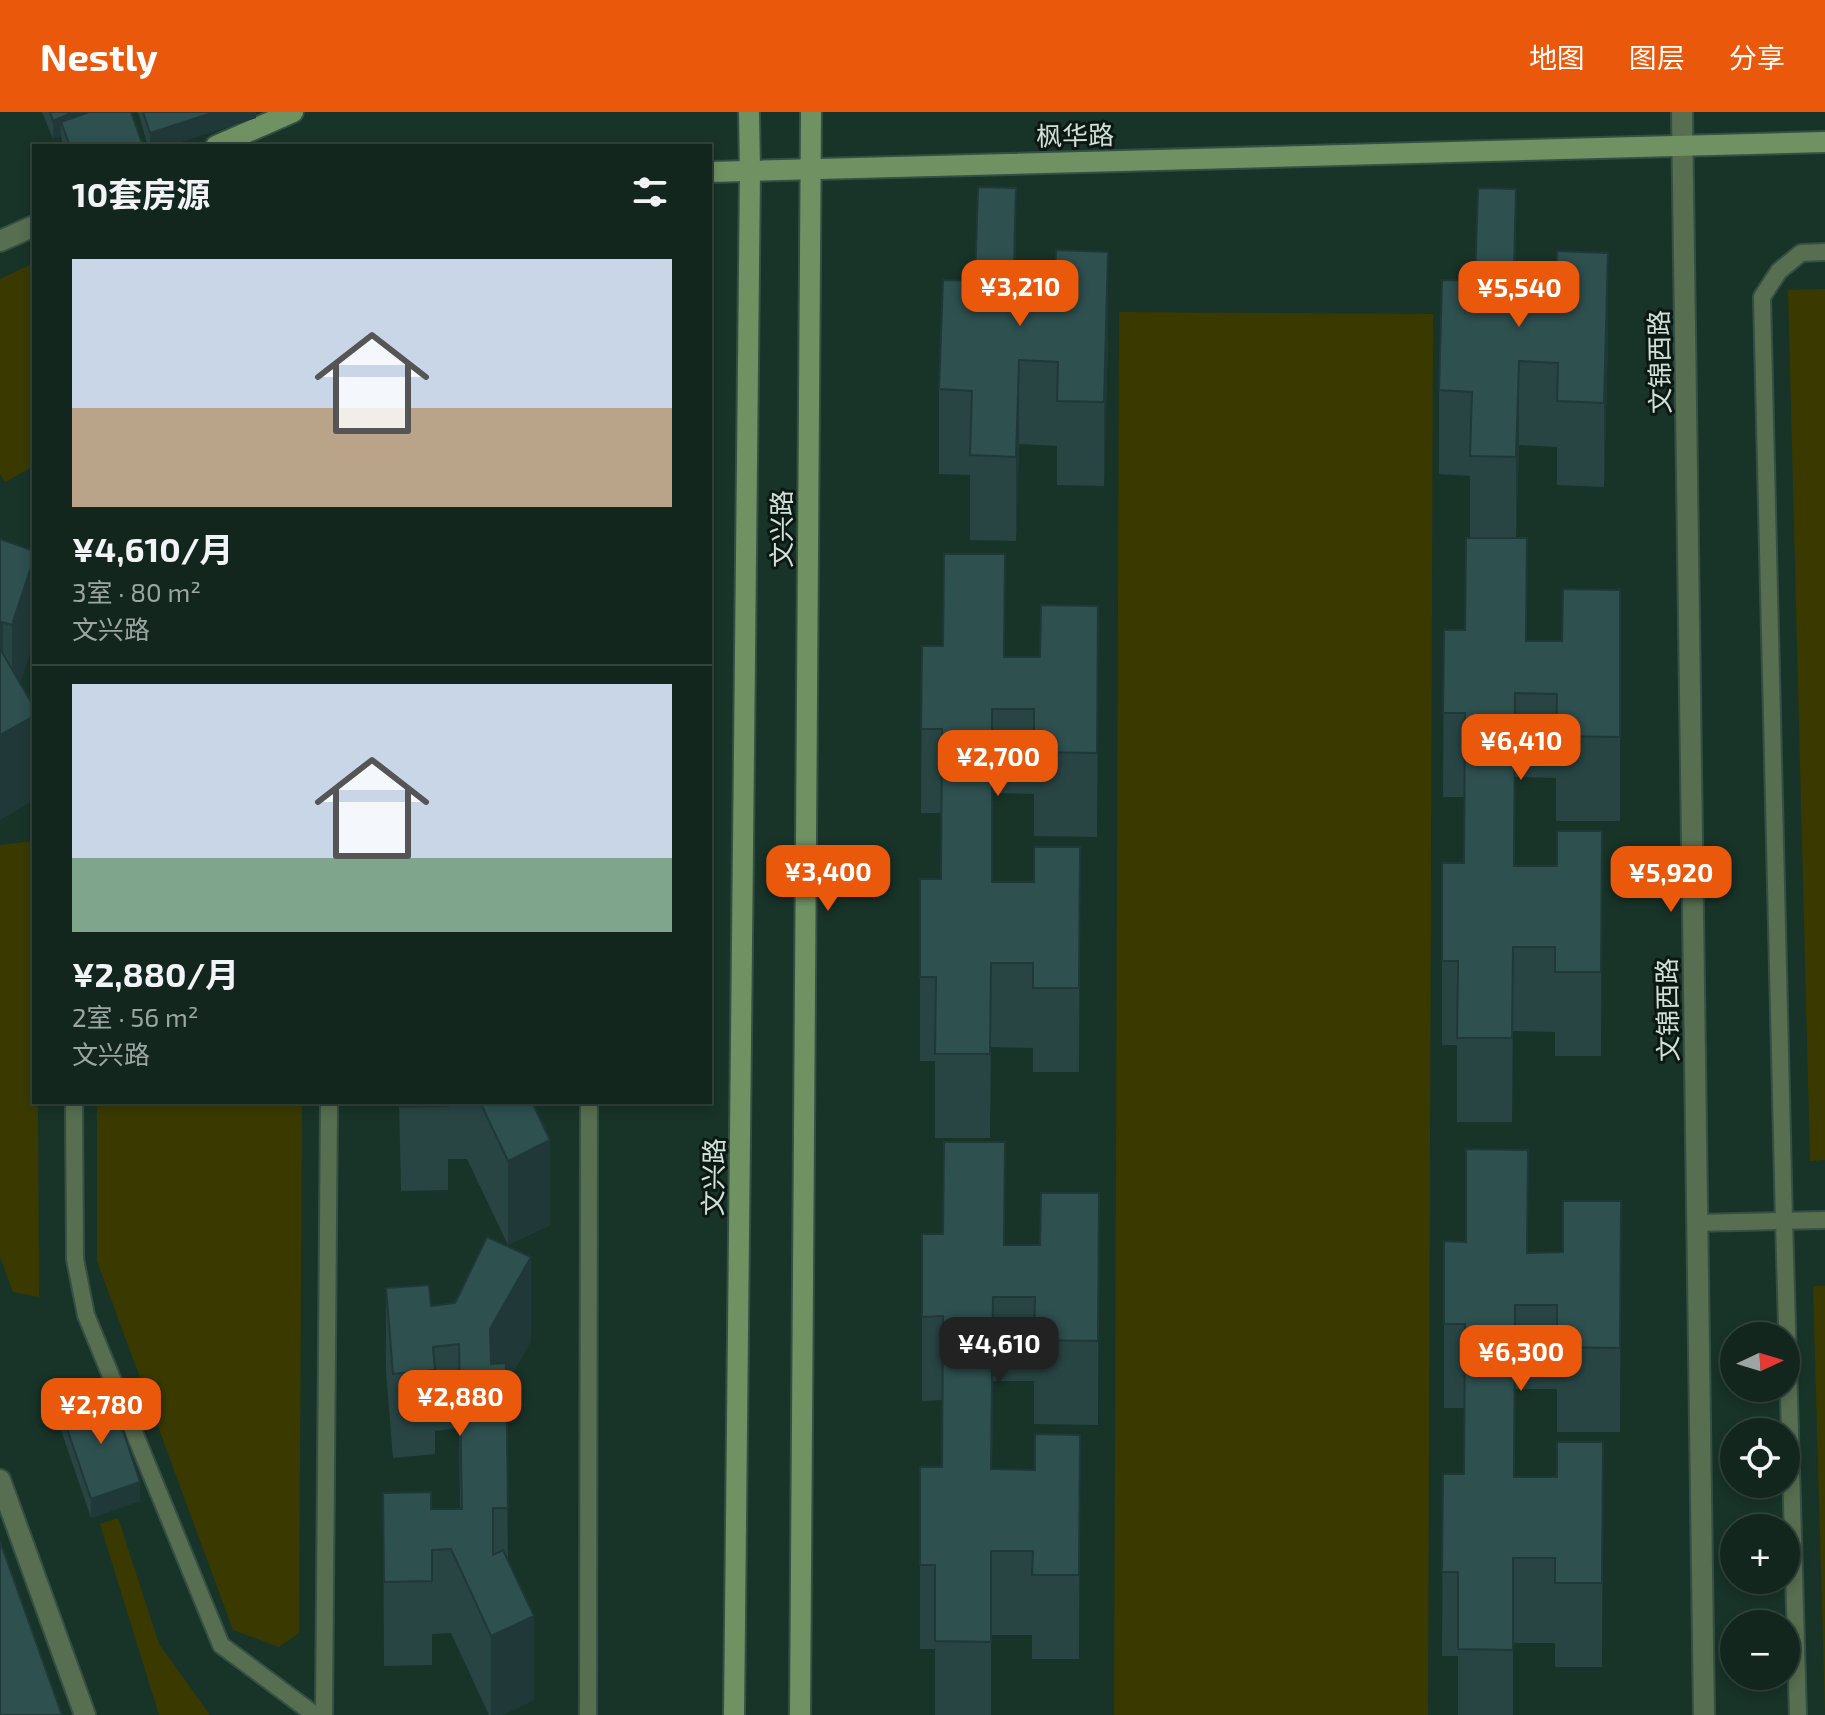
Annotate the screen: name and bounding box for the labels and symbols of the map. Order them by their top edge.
street label: 枫华路 [1036,118,1114,151]
pin: ¥3,210 [955,260,1085,328]
pin: ¥5,540 [1454,261,1584,329]
street label: 文锦西路 [1642,310,1675,414]
street label: 文兴路 [765,490,796,568]
pin: ¥6,410 [1456,714,1586,782]
pin: ¥2,700 [933,730,1063,798]
pin: ¥3,400 [763,845,893,913]
pin: ¥5,920 [1606,846,1736,914]
street label: 文锦西路 [1650,958,1683,1062]
street label: 文兴路 [696,1138,729,1216]
pin: ¥4,610 [934,1317,1064,1385]
north arrow [1720,1322,1800,1402]
pin: ¥6,300 [1456,1325,1586,1393]
pin: ¥2,880 [395,1370,525,1438]
pin: ¥2,780 [36,1378,166,1446]

